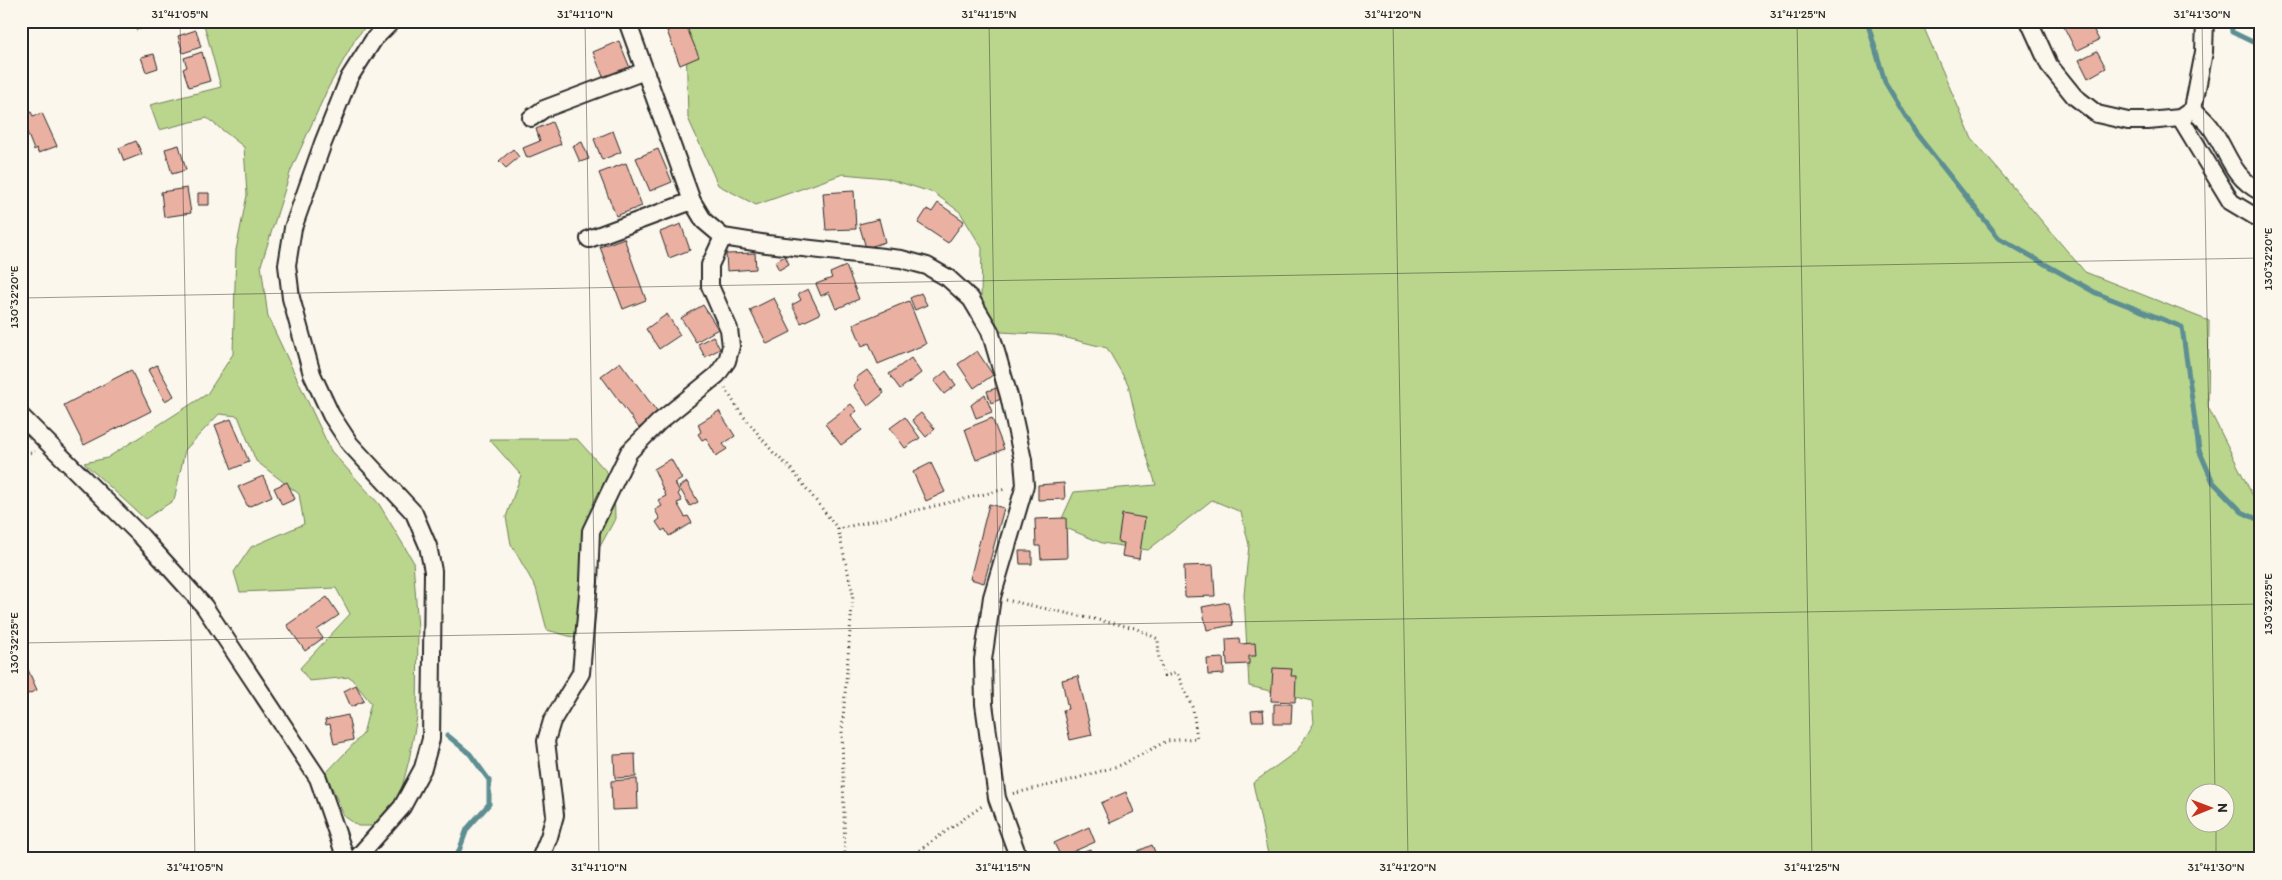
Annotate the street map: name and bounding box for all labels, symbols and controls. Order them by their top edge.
text: 31°41'05"N [152,7,208,21]
text: 31°41'10"N [557,7,613,21]
text: 31°41'15"N [961,7,1017,21]
text: 31°41'20"N [1365,7,1421,21]
text: 31°41'25"N [1770,7,1826,21]
text: 31°41'30"N [2173,7,2231,21]
text: 130°32'20"E [2261,227,2275,290]
text: 130°32'20"E [7,265,21,328]
text: 130°32'25"E [2261,573,2275,635]
text: 130°32'25"E [7,612,21,674]
north arrow [2184,782,2234,832]
text: N [2214,803,2231,813]
text: 31°41'05"N [167,860,223,874]
text: 31°41'10"N [571,860,627,874]
text: 31°41'15"N [975,860,1031,874]
text: 31°41'20"N [1380,860,1436,874]
text: 31°41'25"N [1784,860,1840,874]
text: 31°41'30"N [2187,860,2245,874]

